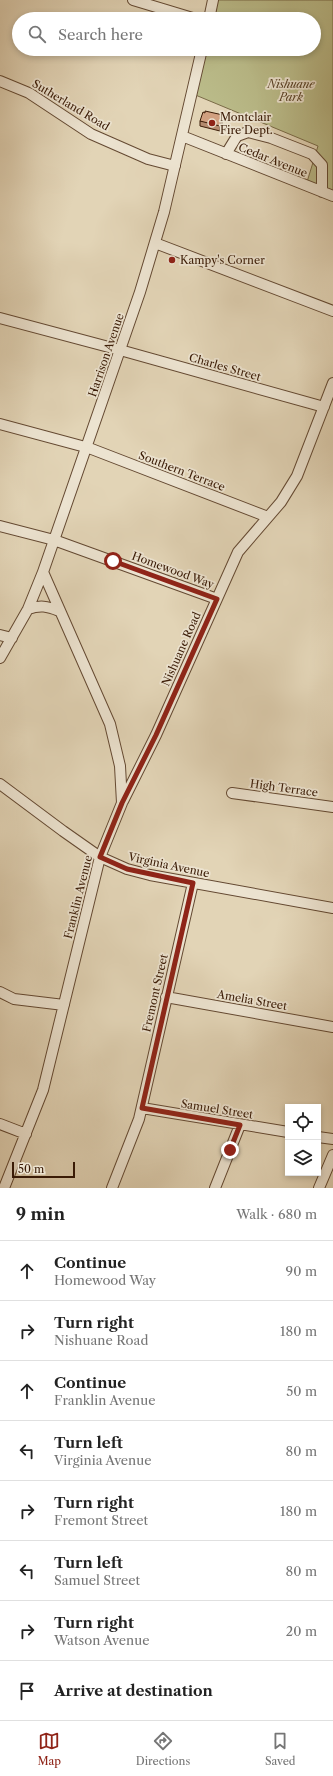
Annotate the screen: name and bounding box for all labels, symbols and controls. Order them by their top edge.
search box [12,12,321,56]
icon: search [26,23,48,45]
text: Search here [58,25,143,44]
street label: Sutherland Road [30,76,112,134]
park label: Nishuane Park [267,77,315,104]
place label: Montclair Fire Dept. [220,110,273,137]
marker: Montclair Fire Dept. [207,118,217,128]
street label: Cedar Avenue [236,140,310,180]
place label: Kampy's Corner [180,253,265,267]
marker: Kampy's Corner [167,255,177,265]
street label: Harrison Avenue [85,311,127,399]
street label: Charles Street [187,350,263,384]
street label: Southern Terrace [137,448,227,494]
street label: Homewood Way [130,549,217,592]
route start [104,552,122,570]
street label: Nishuane Road [158,609,204,688]
street label: High Terrace [249,776,319,800]
street label: Virginia Avenue [126,849,211,880]
street label: Franklin Avenue [61,854,95,940]
street label: Fremont Street [139,953,171,1033]
street label: Amelia Street [215,987,288,1013]
street label: Samuel Street [180,1096,254,1122]
map controls [285,1104,321,1176]
button: locate [285,1104,321,1140]
button: layers [285,1140,321,1176]
route end [221,1141,239,1159]
scale bar [12,1160,75,1179]
text: 50 m [18,1162,44,1176]
text: 9 min [16,1204,65,1224]
text: Walk · 680 m [236,1206,317,1222]
text: Continue [54,1253,126,1272]
icon: ahead [16,1260,38,1282]
text: 90 m [286,1263,317,1279]
text: Homewood Way [54,1272,156,1288]
text: Turn right [54,1313,134,1332]
icon: right [16,1320,38,1342]
text: 180 m [280,1323,317,1339]
text: Nishuane Road [54,1332,148,1348]
text: Continue [54,1373,126,1392]
icon: ahead [16,1380,38,1402]
text: 50 m [286,1383,317,1399]
text: Franklin Avenue [54,1392,155,1408]
text: Turn left [54,1433,123,1452]
icon: left [16,1440,38,1462]
text: 80 m [285,1443,317,1459]
text: Virginia Avenue [54,1452,152,1468]
text: Turn right [54,1493,134,1512]
icon: right [16,1500,38,1522]
text: 180 m [280,1503,317,1519]
text: Fremont Street [54,1512,148,1528]
text: Turn left [54,1553,123,1572]
icon: left [16,1560,38,1582]
text: 80 m [285,1563,317,1579]
text: Samuel Street [54,1572,140,1588]
text: Turn right [54,1613,134,1632]
icon: right [16,1620,38,1642]
text: 20 m [286,1623,317,1639]
text: Watson Avenue [54,1632,149,1648]
icon: arrive [16,1680,38,1702]
text: Arrive at destination [54,1681,213,1700]
tab: Map [37,1730,61,1768]
tab: Directions [136,1730,190,1768]
tab: Saved [265,1730,296,1768]

